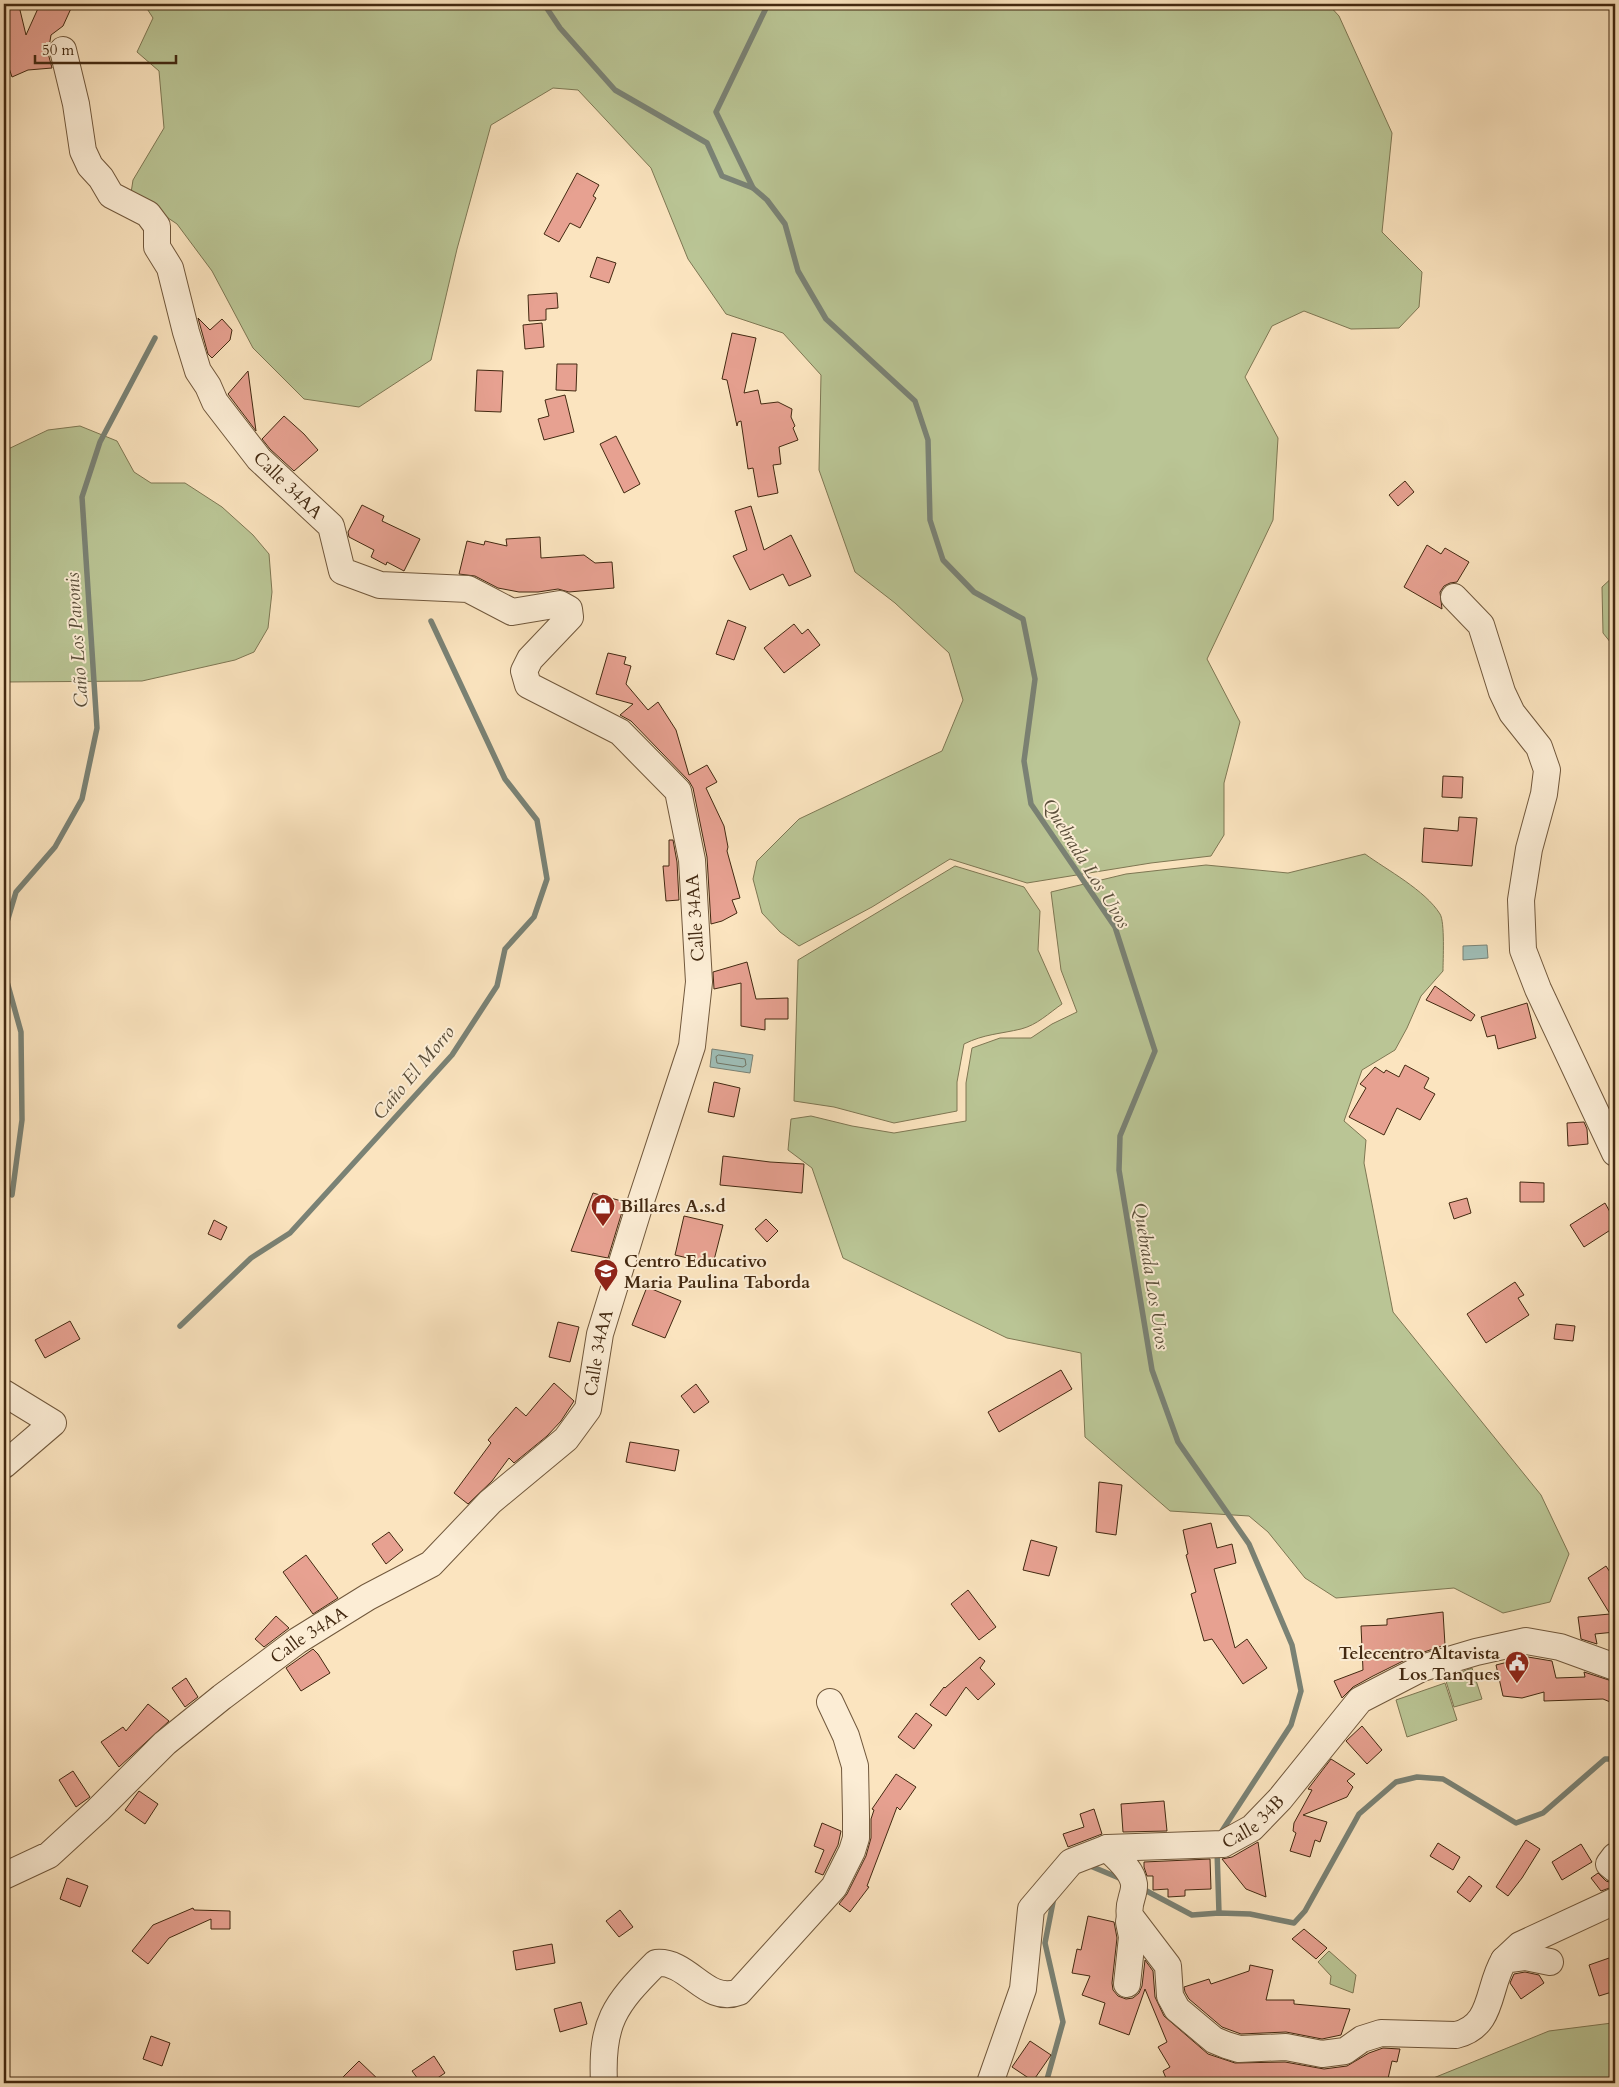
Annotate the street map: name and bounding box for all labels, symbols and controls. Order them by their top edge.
scale bar [35,32,176,64]
text: 50 m [42,40,74,60]
street label: Calle 34AA [247,446,328,525]
water label: Caño Los Pavonis [59,571,95,709]
water label: Quebrada Los Uvos [1036,794,1137,934]
street label: Calle 34AA [680,873,711,963]
water label: Caño El Morro [367,1020,461,1125]
shop icon: Billares A.s.d [590,1193,616,1227]
place label: Billares A.s.d [620,1194,726,1219]
water label: Quebrada Los Uvos [1127,1201,1176,1352]
place label: Centro Educativo Maria Paulina Taborda [624,1249,810,1295]
school or university icon: Centro Educativo Maria Paulina Taborda [593,1258,619,1292]
street label: Calle 34AA [578,1306,620,1398]
street label: Calle 34AA [265,1601,353,1670]
place label: Telecentro Altavista Los Tanques [1339,1641,1500,1687]
public building icon: Telecentro Altavista Los Tanques [1504,1650,1530,1684]
street label: Calle 34B [1217,1790,1290,1855]

